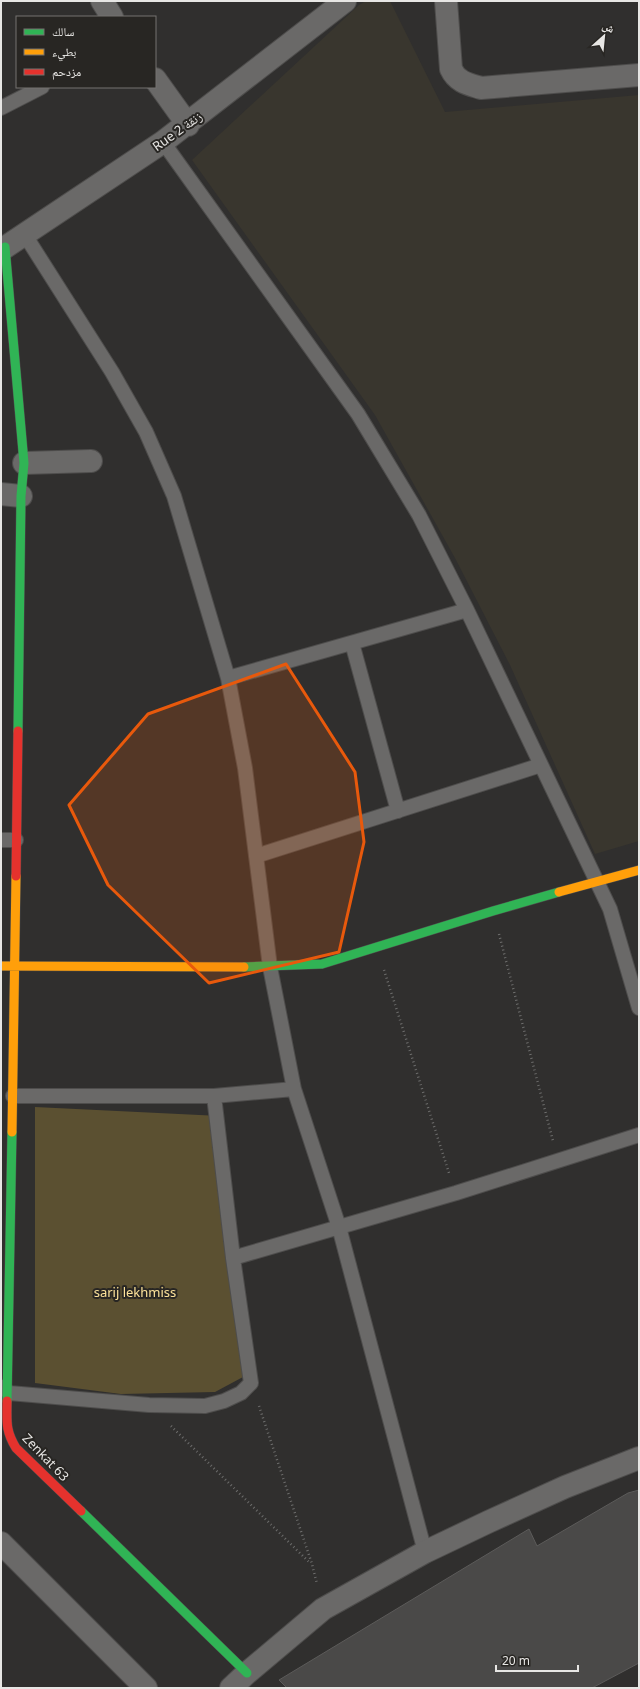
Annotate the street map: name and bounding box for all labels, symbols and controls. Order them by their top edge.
legend [16,16,156,88]
north arrow [584,16,624,56]
text: ش [600,17,618,37]
text: سالك [52,23,74,40]
text: بطيء [52,43,76,62]
text: مزدحم [52,63,81,80]
street label: Rue 2 زنقة [149,107,205,155]
park label: sarij lekhmiss [94,1283,176,1301]
street label: Zenkat 63 [19,1429,73,1485]
scale bar [496,1647,578,1673]
text: 20 m [502,1652,530,1669]

